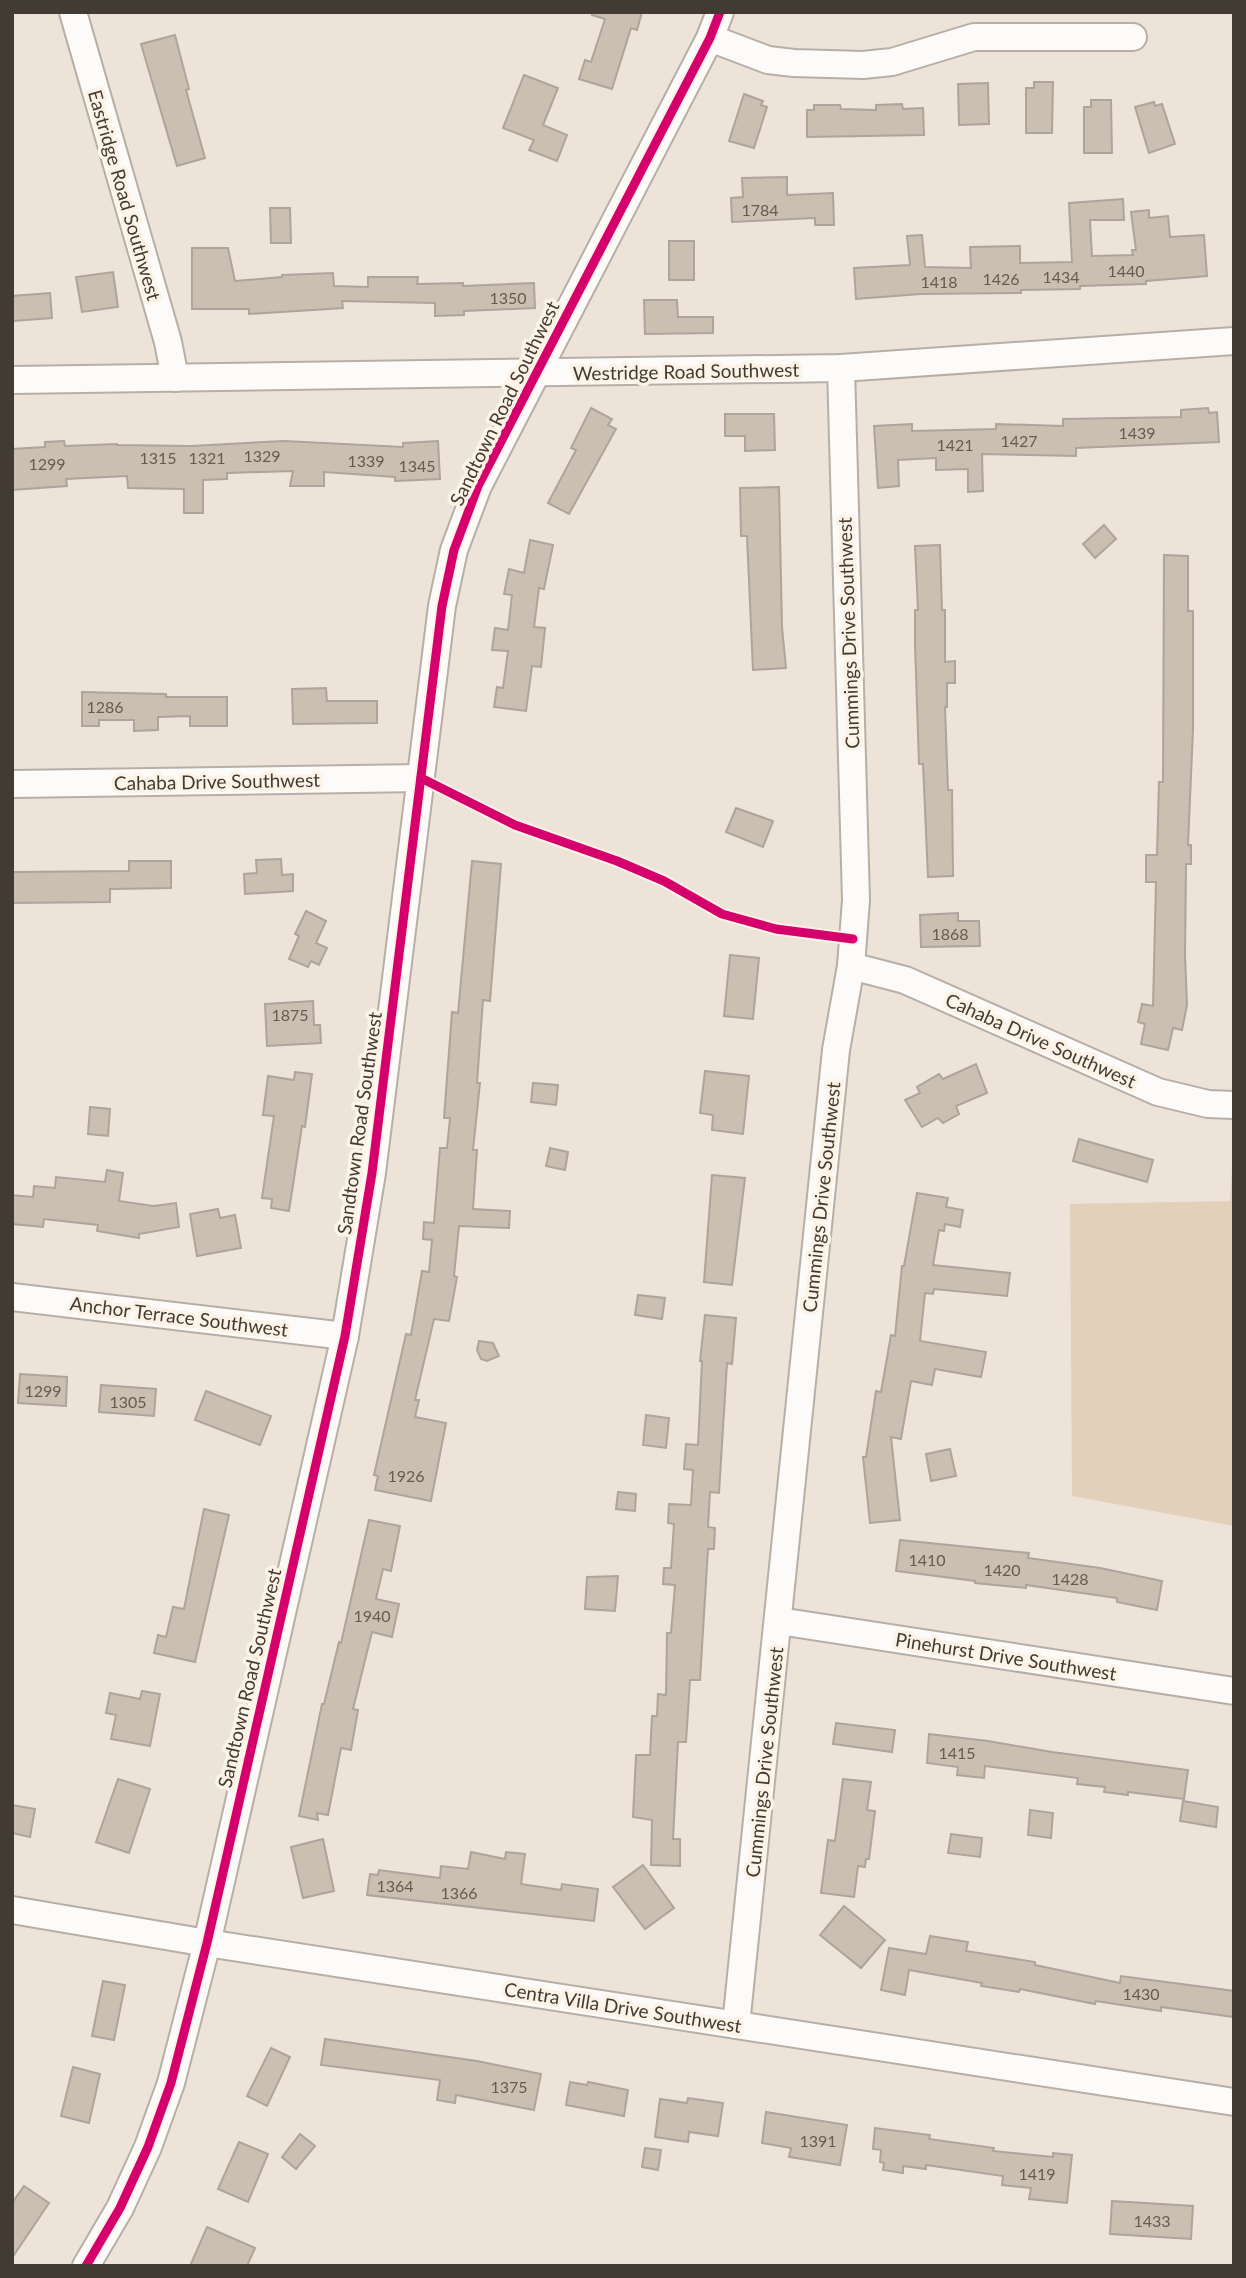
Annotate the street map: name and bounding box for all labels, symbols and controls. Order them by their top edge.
street label: Eastridge Road Southwest [84,87,166,303]
house number: 1784 [741,200,779,219]
house number: 1440 [1107,261,1145,280]
house number: 1434 [1042,267,1080,286]
house number: 1426 [982,269,1020,288]
house number: 1418 [920,272,958,291]
house number: 1350 [489,288,527,307]
street label: Sandtown Road Southwest [444,297,564,509]
street label: Westridge Road Southwest [573,358,800,384]
house number: 1439 [1118,423,1156,442]
house number: 1427 [1000,431,1038,450]
house number: 1421 [936,435,974,454]
house number: 1329 [243,446,281,465]
house number: 1315 [139,448,177,467]
house number: 1321 [188,448,226,467]
house number: 1339 [347,451,385,470]
house number: 1299 [28,454,66,473]
house number: 1345 [398,456,436,475]
street label: Cummings Drive Southwest [832,517,864,749]
house number: 1286 [86,697,124,716]
street label: Cahaba Drive Southwest [114,768,320,794]
house number: 1868 [931,924,969,943]
street label: Cahaba Drive Southwest [942,988,1140,1093]
house number: 1875 [271,1005,309,1024]
street label: Sandtown Road Southwest [332,1010,386,1236]
street label: Cummings Drive Southwest [797,1080,845,1313]
street label: Anchor Terrace Southwest [69,1291,289,1341]
house number: 1299 [24,1381,62,1400]
house number: 1305 [109,1392,147,1411]
house number: 1926 [387,1466,425,1485]
house number: 1410 [908,1550,946,1569]
house number: 1420 [983,1560,1021,1579]
street label: Sandtown Road Southwest [213,1566,285,1790]
house number: 1428 [1051,1569,1089,1588]
house number: 1940 [353,1606,391,1625]
street label: Pinehurst Drive Southwest [894,1627,1118,1685]
street label: Cummings Drive Southwest [740,1645,788,1878]
house number: 1415 [938,1743,976,1762]
house number: 1364 [376,1876,414,1895]
house number: 1366 [440,1883,478,1902]
street label: Centra Villa Drive Southwest [503,1977,743,2037]
house number: 1430 [1122,1984,1160,2003]
house number: 1375 [490,2077,528,2096]
house number: 1391 [799,2131,837,2150]
house number: 1419 [1018,2164,1056,2183]
house number: 1433 [1133,2211,1171,2230]

